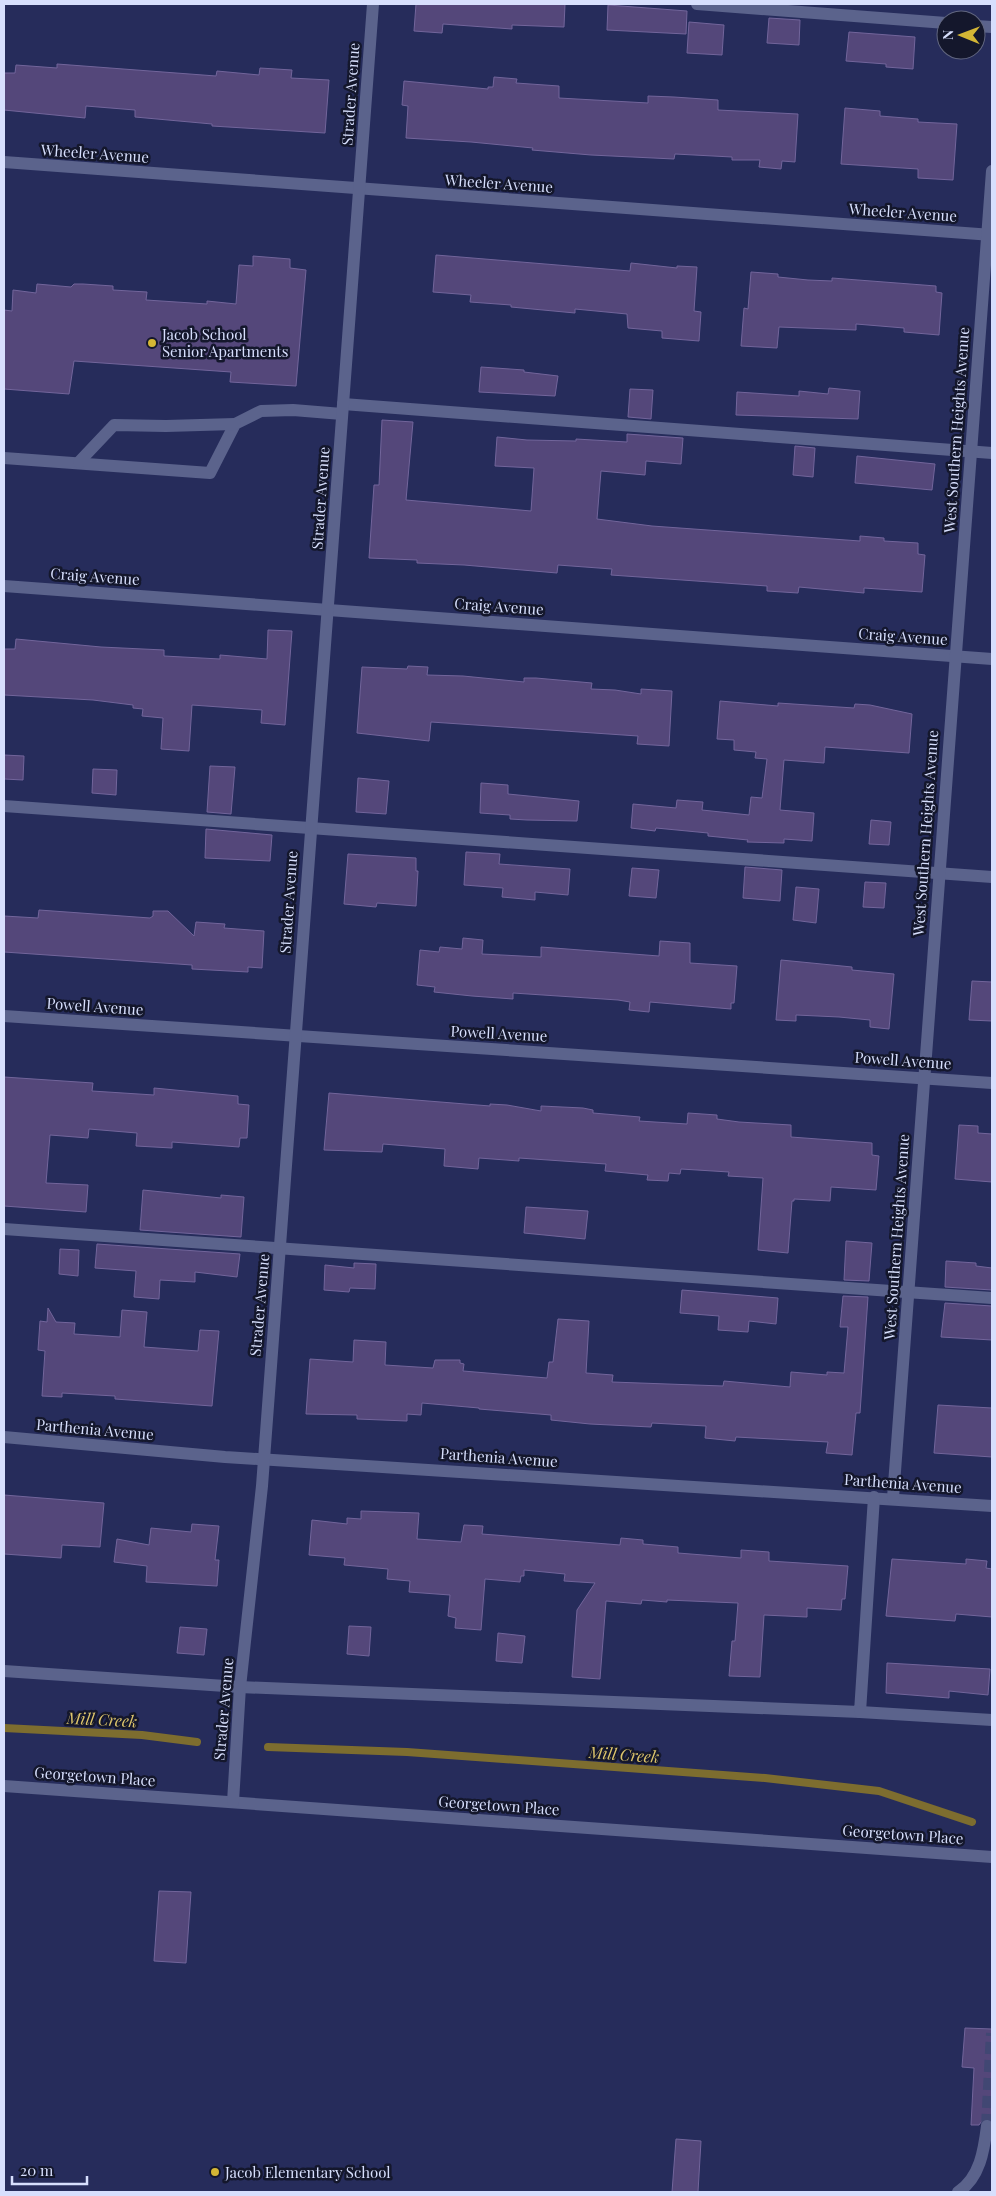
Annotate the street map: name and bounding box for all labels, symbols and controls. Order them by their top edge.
north arrow [936,10,986,60]
text: N [938,30,957,40]
street label: Strader Avenue [336,42,364,146]
street label: Wheeler Avenue [39,139,150,167]
street label: Wheeler Avenue [443,169,554,197]
street label: Wheeler Avenue [847,198,958,226]
place label: Jacob School Senior Apartments [161,324,288,361]
street label: West Southern Heights Avenue [939,326,973,535]
marker: Jacob School Senior Apartments [146,337,158,349]
street label: Strader Avenue [306,446,334,550]
street label: Craig Avenue [50,563,140,589]
street label: Craig Avenue [454,593,544,619]
street label: Craig Avenue [858,623,948,649]
street label: West Southern Heights Avenue [908,729,942,938]
street label: Strader Avenue [274,850,302,954]
street label: Powell Avenue [46,993,144,1019]
street label: Powell Avenue [450,1020,548,1046]
street label: Powell Avenue [854,1047,952,1073]
street label: West Southern Heights Avenue [879,1133,913,1342]
street label: Strader Avenue [245,1253,273,1357]
street label: Parthenia Avenue [35,1414,155,1444]
street label: Parthenia Avenue [439,1443,559,1471]
street label: Parthenia Avenue [843,1469,963,1497]
street label: Strader Avenue [209,1657,237,1761]
water label: Mill Creek [65,1707,138,1731]
water label: Mill Creek [587,1741,660,1767]
street label: Georgetown Place [34,1762,156,1790]
street label: Georgetown Place [438,1791,560,1819]
street label: Georgetown Place [842,1820,964,1848]
scale bar [12,2154,88,2186]
text: 20 m [20,2160,54,2180]
place label: Jacob Elementary School [224,2162,391,2182]
marker: Jacob Elementary School [209,2166,221,2178]

